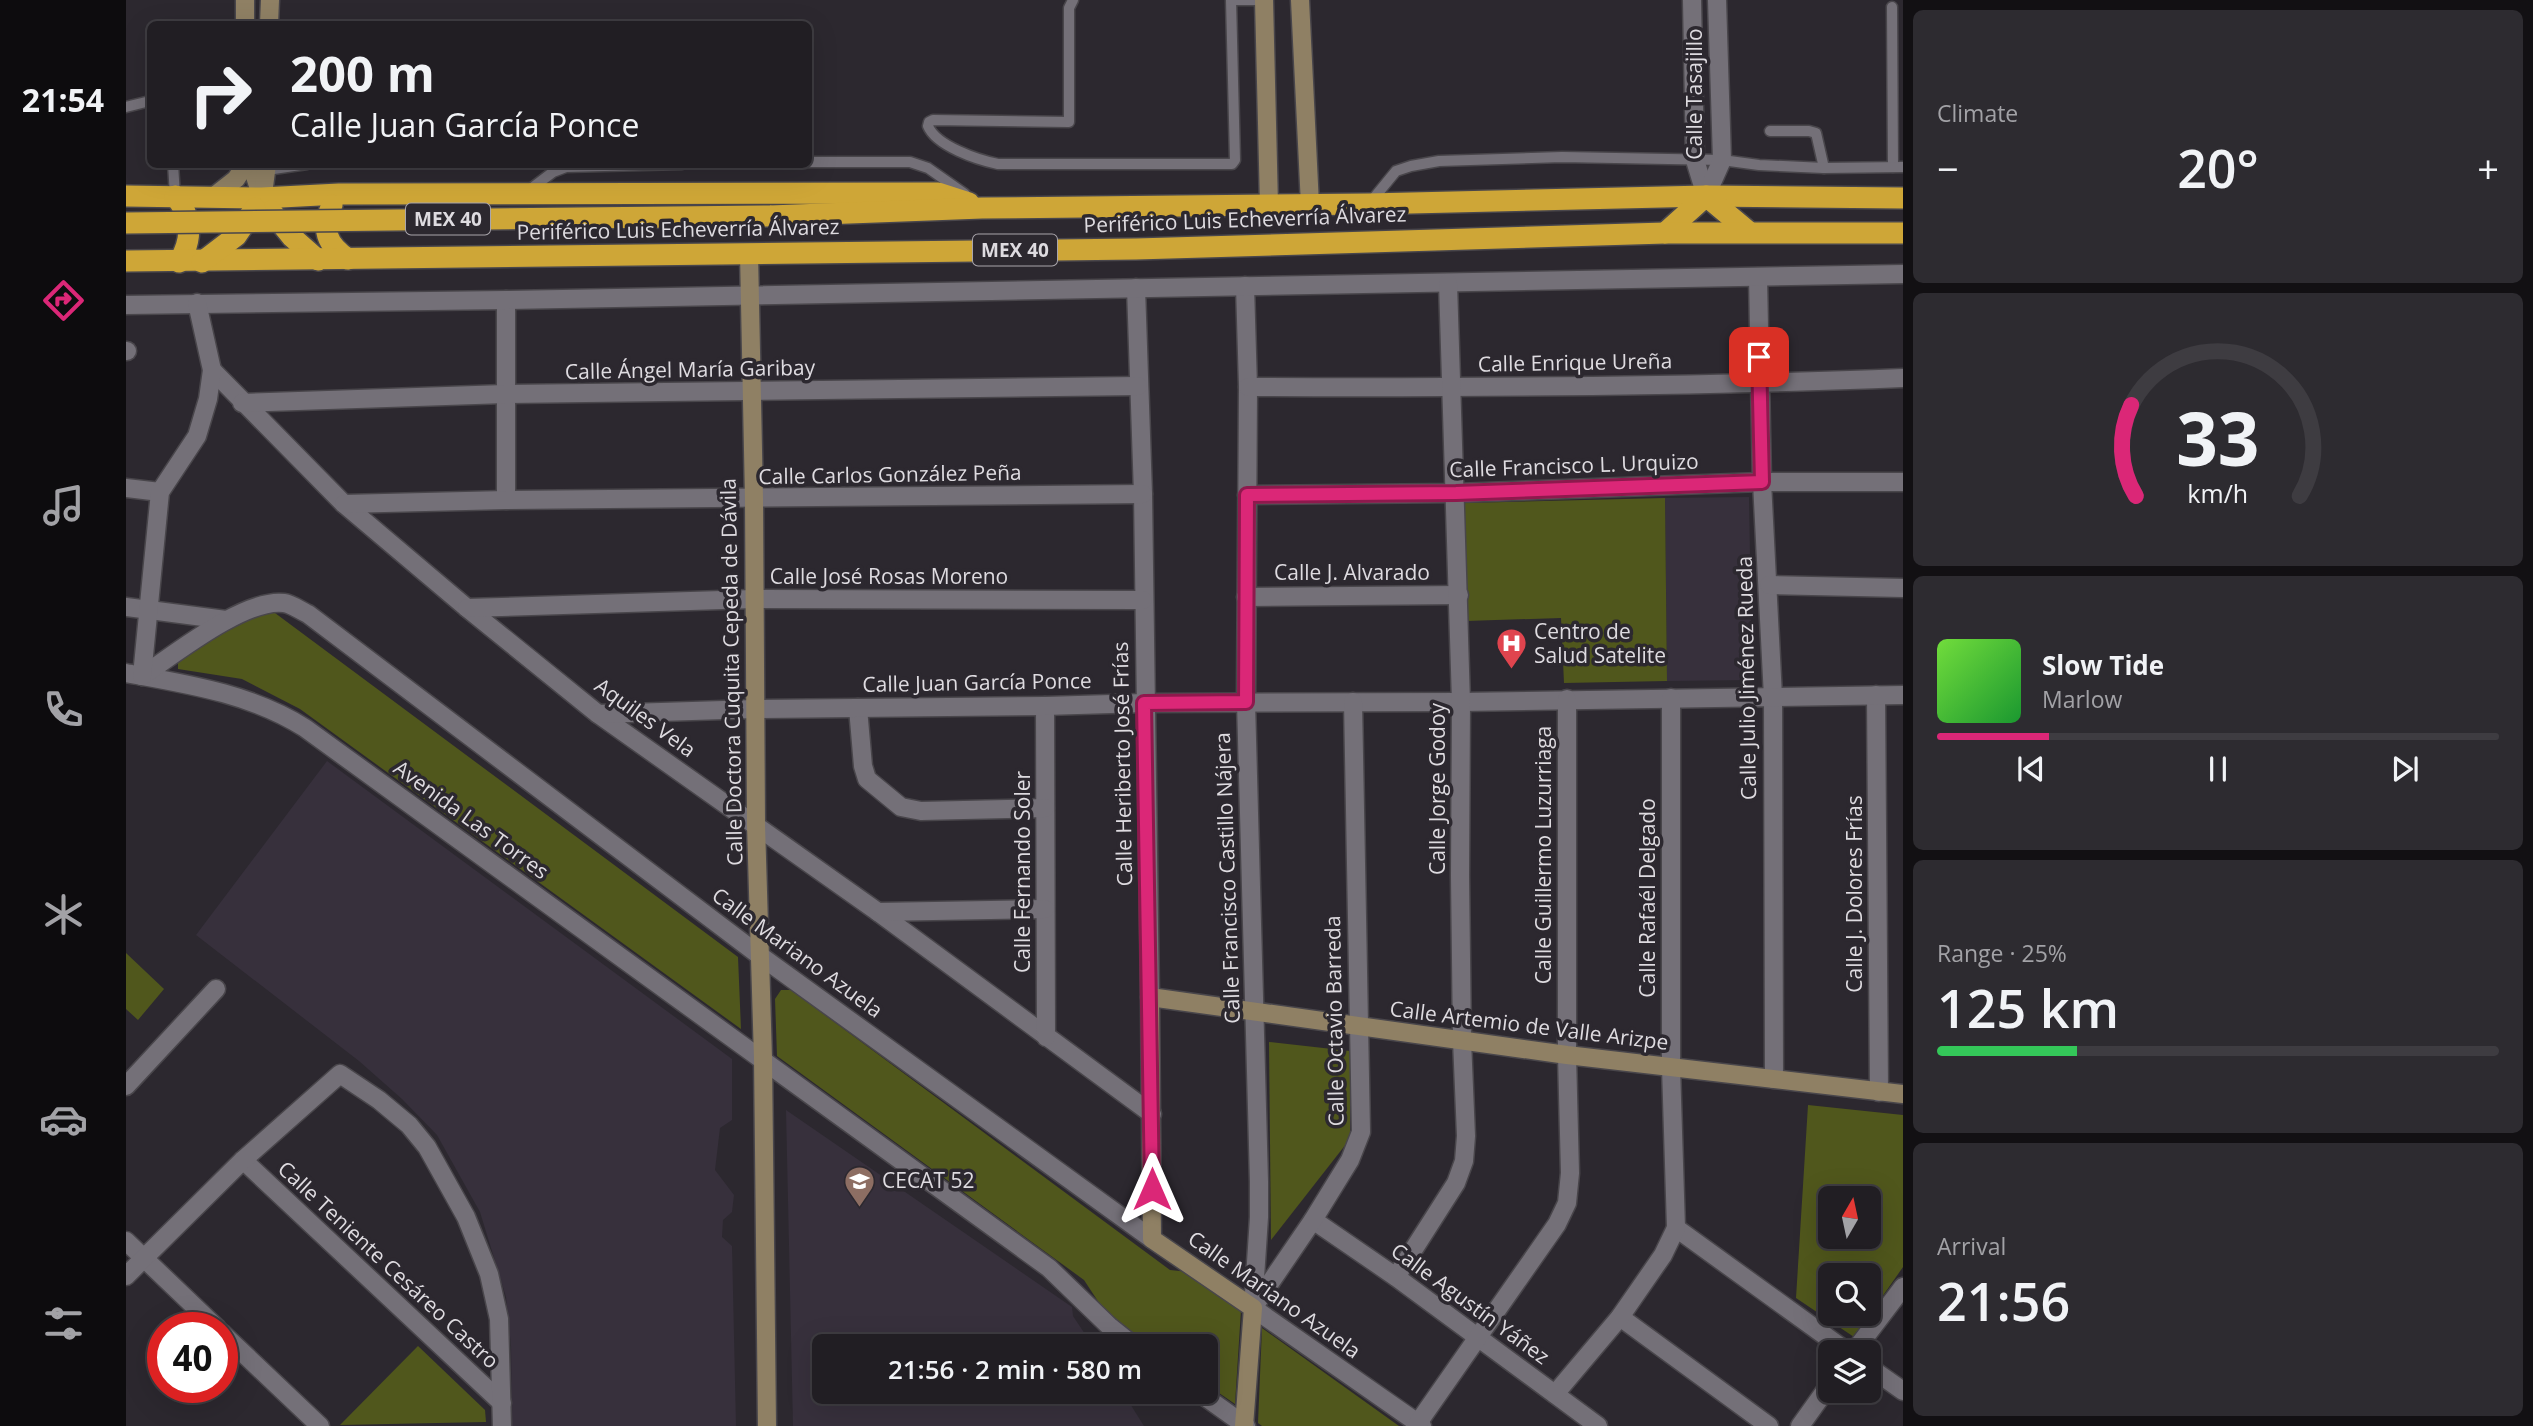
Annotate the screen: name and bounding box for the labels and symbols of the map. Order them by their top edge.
street label: Calle Tasajillo [1680,28,1708,160]
street label: Periférico Luis Echeverría Álvarez [1083,199,1407,239]
road number: MEX 40 [406,204,490,234]
street label: Periférico Luis Echeverría Álvarez [516,212,840,246]
road number: MEX 40 [973,234,1057,266]
pin [1729,327,1789,387]
street label: Calle Enrique Ureña [1478,346,1672,378]
street label: Calle Ángel María Garibay [565,353,816,385]
street label: Calle Francisco L. Urquizo [1449,447,1699,483]
street label: Calle Carlos González Peña [758,458,1022,490]
street label: Calle Doctora Cuquita Cepeda de Dávila [714,478,748,866]
street label: Calle Julio Jiménez Rueda [1730,556,1762,800]
street label: Calle J. Alvarado [1274,558,1430,586]
street label: Calle José Rosas Moreno [770,562,1008,590]
place label: Centro de Salud Satelite [1534,617,1666,669]
hospital icon: Centro de Salud Satelite [1494,627,1528,671]
street label: Calle Heriberto José Frías [1106,641,1138,887]
street label: Calle Juan García Ponce [862,666,1092,698]
street label: Aquiles Vela [590,671,702,763]
street label: Calle Jorge Godoy [1423,702,1451,875]
street label: Calle Guillermo Luzurriaga [1529,726,1557,984]
street label: Calle Francisco Castillo Nájera [1208,732,1246,1024]
street label: Avenida Las Torres [389,753,555,885]
street label: Calle Fernando Soler [1008,771,1036,973]
street label: Calle J. Dolores Frías [1840,795,1868,993]
street label: Calle Rafaél Delgado [1633,798,1661,998]
street label: Calle Mariano Azuela [707,881,889,1024]
street label: Calle Octavio Barreda [1318,915,1350,1127]
street label: Calle Artemio de Valle Arizpe [1388,994,1670,1056]
position arrow [1115,1152,1189,1226]
street label: Calle Teniente Cesáreo Castro [272,1154,505,1374]
school or university icon: CECAT 52 [842,1164,876,1208]
place label: CECAT 52 [882,1166,974,1194]
north arrow [1818,1186,1881,1250]
street label: Calle Mariano Azuela [1183,1224,1366,1364]
street label: Calle Agustín Yáñez [1386,1236,1556,1370]
speed limit sign: 40 [147,1312,238,1403]

